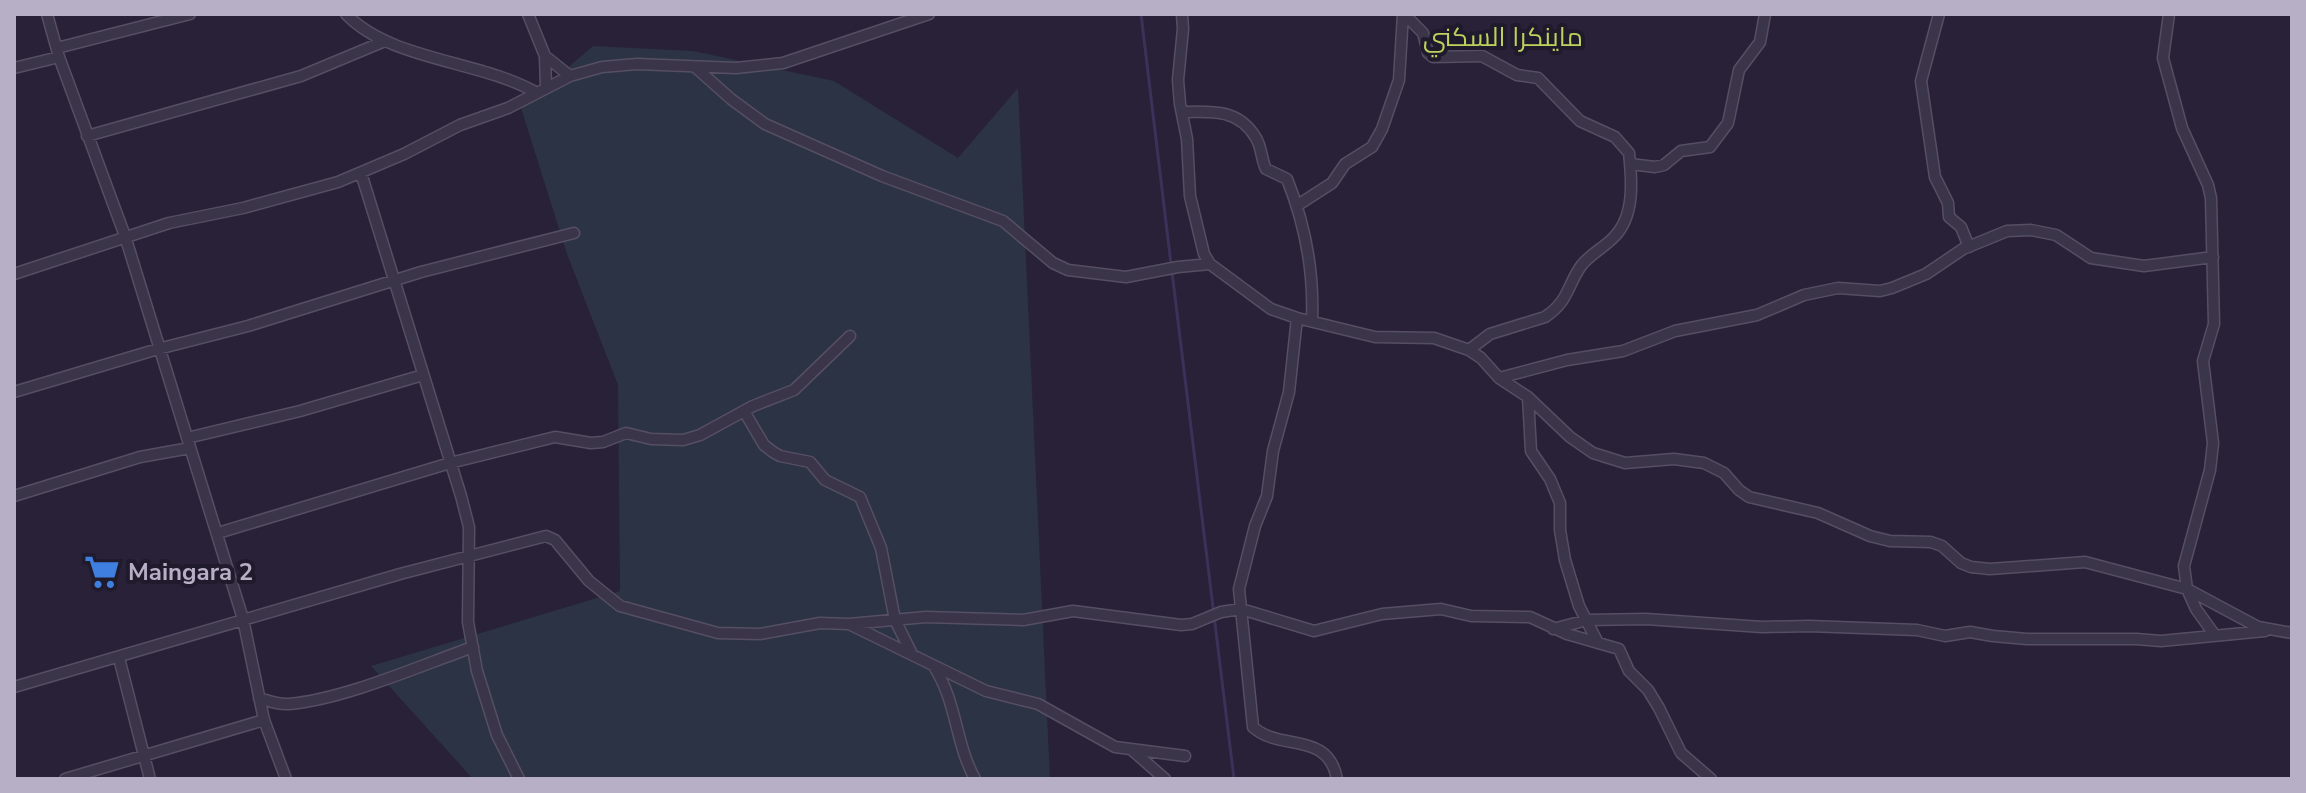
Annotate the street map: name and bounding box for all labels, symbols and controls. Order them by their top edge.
district label: ماينكرا السكني [1423,20,1583,58]
supermarket icon: Maingara 2 [83,553,121,591]
place label: Maingara 2 [128,556,253,588]

